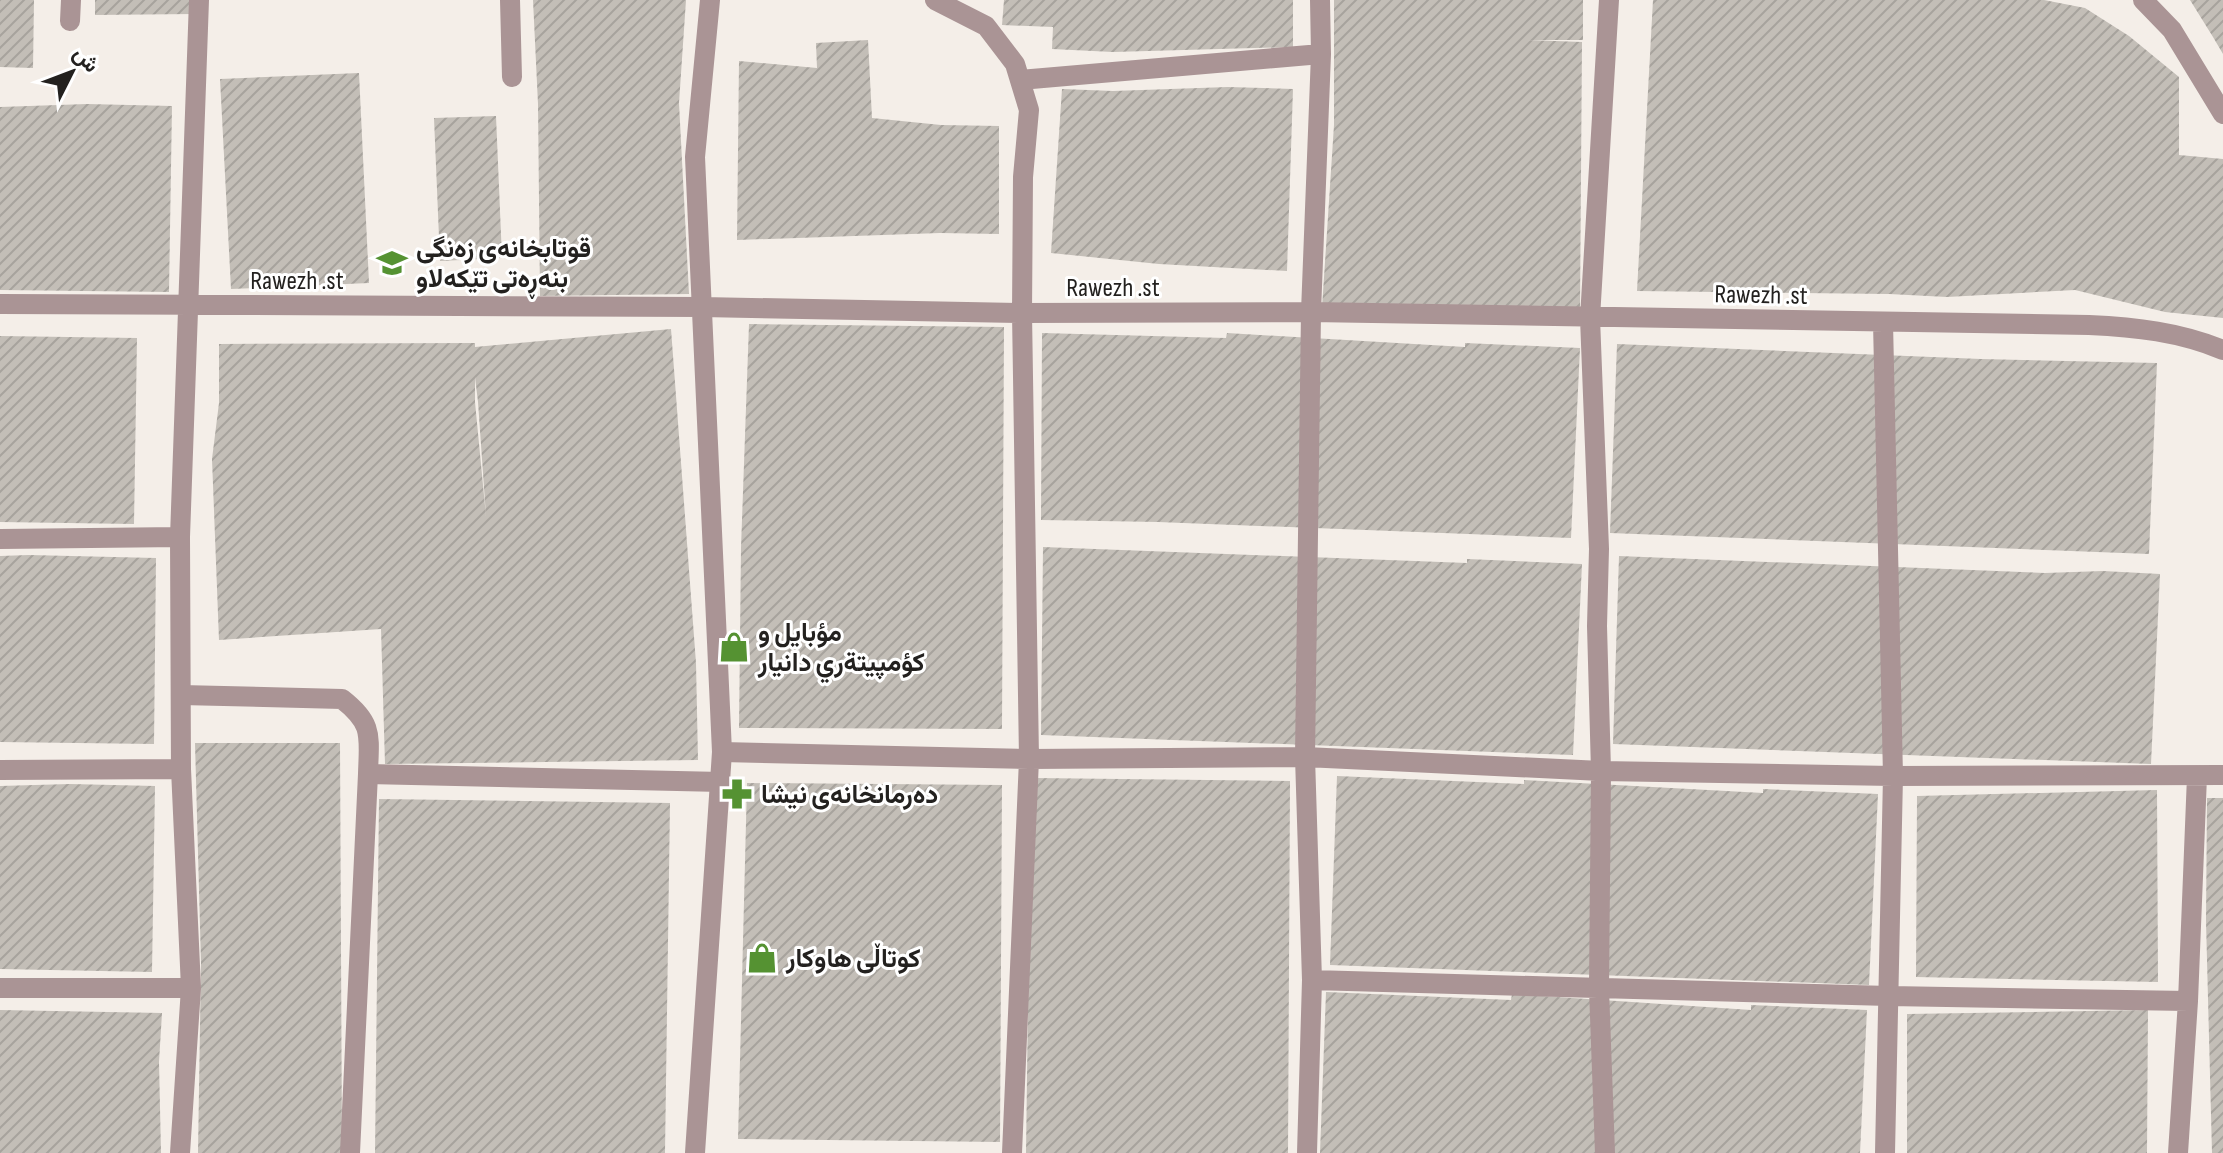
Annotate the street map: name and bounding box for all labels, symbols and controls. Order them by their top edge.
north arrow [32,32,112,112]
text: ش [67,41,105,78]
place label: قوتابخانەی زەنگی بنەڕەتی تێکەلاو [416,234,591,299]
school or university icon: قوتابخانەی زەنگی بنەڕەتی تێکەلاو [375,246,409,280]
street label: Rawezh .st [250,266,344,297]
street label: Rawezh .st [1066,273,1160,304]
street label: Rawezh .st [1714,279,1808,312]
place label: مؤبايل و كؤمپيتةري دانيار [757,618,925,684]
shop icon: مؤبايل و كؤمپيتةري دانيار [717,630,751,664]
pharmacy icon: دەرمانخانەی نیشا [720,777,754,811]
place label: دەرمانخانەی نیشا [761,780,938,811]
shop icon: کوتاڵی هاوکار [745,941,779,975]
place label: کوتاڵی هاوکار [785,943,921,975]

